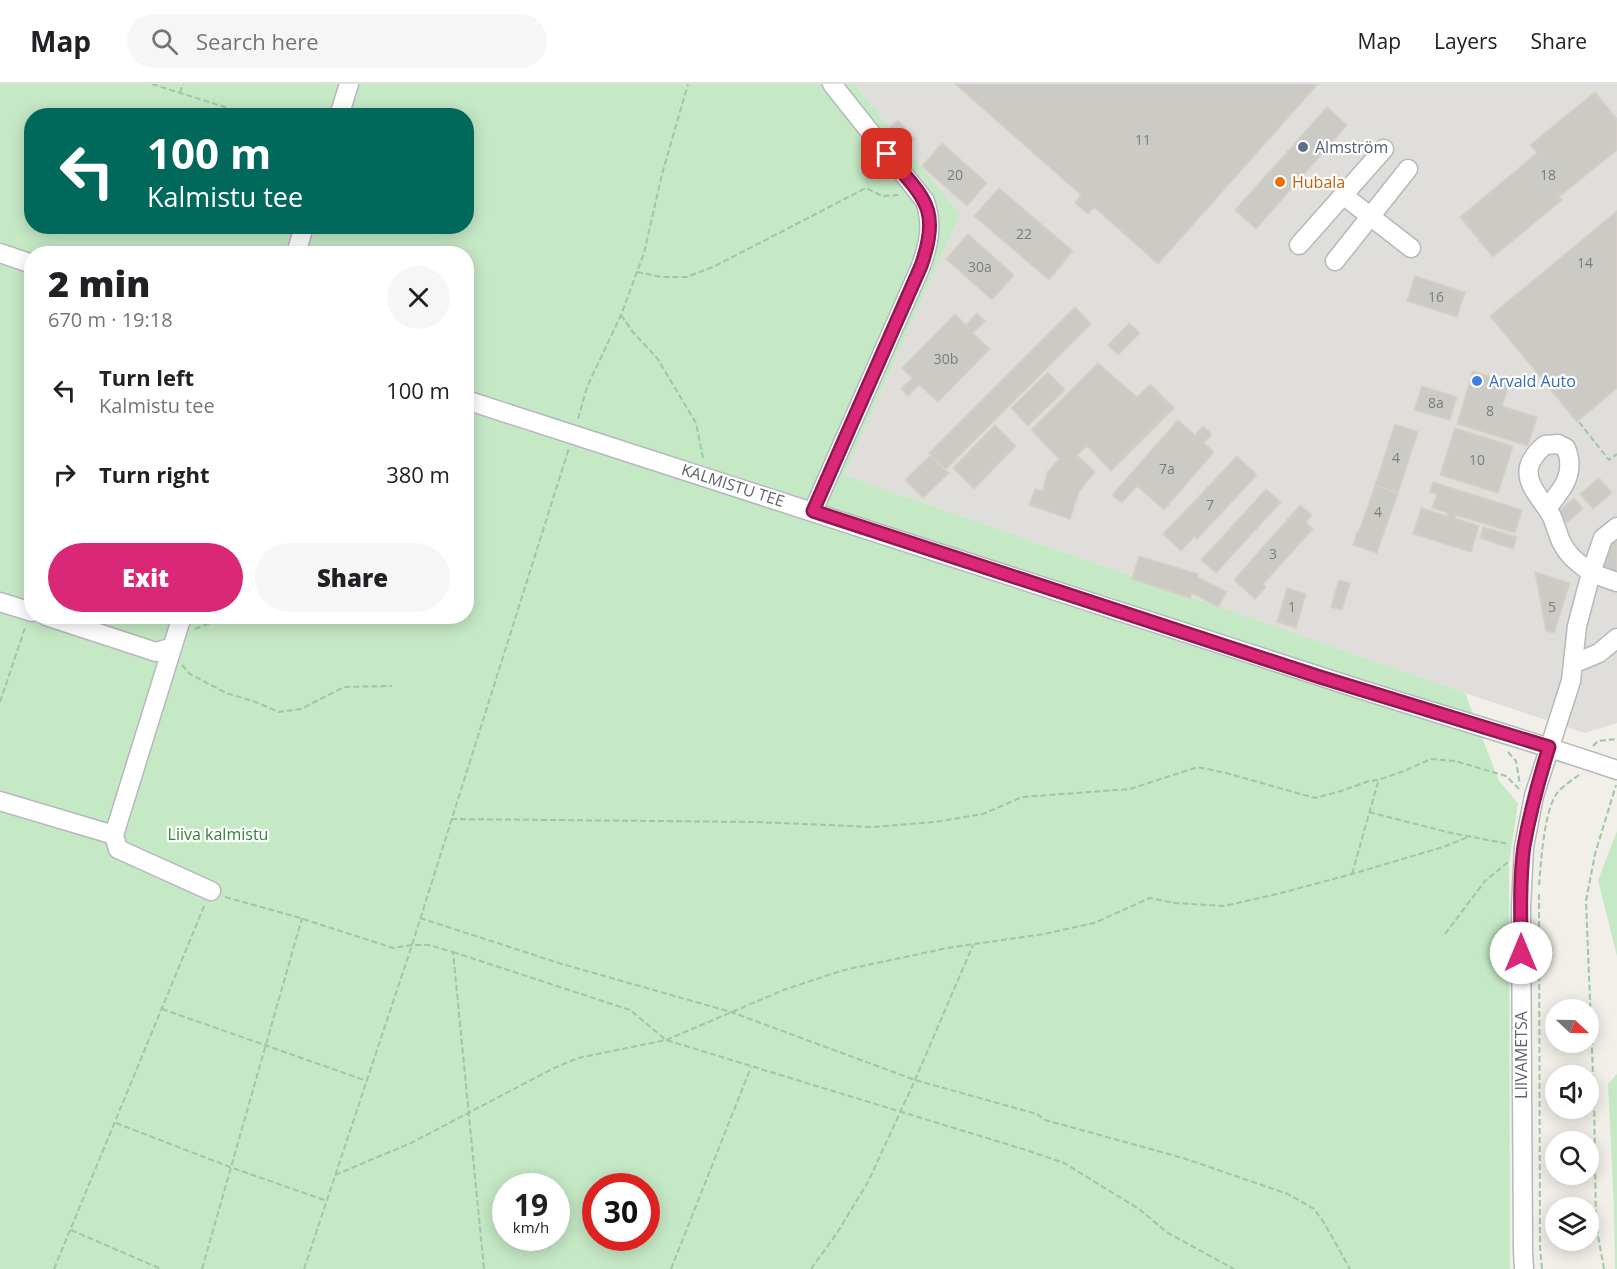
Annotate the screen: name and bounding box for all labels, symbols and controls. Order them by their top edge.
search box [127,14,547,68]
text: Map [30,22,91,60]
icon: search [148,25,181,58]
text: Search here [196,26,319,56]
text: Map [1358,27,1401,55]
text: Layers [1434,27,1498,55]
text: Share [1531,27,1587,55]
text: 100 m [147,124,271,181]
pin [861,128,912,179]
house number: 11 [1135,130,1151,149]
icon: left [48,132,126,210]
place label: Almström [1315,136,1388,158]
icon: arrive [870,137,903,170]
marker: Almström [1296,140,1310,154]
house number: 20 [947,165,963,184]
house number: 18 [1540,165,1556,184]
place label: Hubala [1292,171,1345,193]
marker: Hubala [1273,175,1287,189]
text: Kalmistu tee [147,178,303,215]
house number: 22 [1016,224,1032,243]
house number: 14 [1577,253,1593,272]
house number: 30a [968,257,992,276]
text: 2 min [48,259,150,308]
button: close [387,266,450,329]
house number: 16 [1428,287,1444,306]
text: 670 m · 19:18 [48,306,173,333]
house number: 30b [934,349,958,368]
text: Turn left [99,362,194,392]
place label: Arvald Auto [1489,370,1576,392]
icon: left [48,374,81,407]
marker: Arvald Auto [1470,374,1484,388]
text: 100 m [386,375,450,405]
text: Kalmistu tee [99,392,215,419]
house number: 8a [1428,393,1444,412]
house number: 8 [1486,401,1494,420]
house number: 4 [1392,448,1400,467]
house number: 10 [1469,450,1485,469]
icon: right [48,458,81,491]
street label: KALMISTU TEE [679,458,787,512]
text: Turn right [99,459,210,489]
text: 380 m [386,459,450,489]
house number: 7a [1159,459,1175,478]
house number: 7 [1206,495,1214,514]
house number: 4 [1374,502,1382,521]
button: Exit [48,543,243,612]
button: Share [255,543,450,612]
house number: 3 [1269,544,1277,563]
house number: 1 [1288,597,1296,616]
house number: 5 [1548,597,1556,616]
park label: Liiva kalmistu [168,823,268,845]
position arrow [1489,921,1553,985]
north arrow [1545,999,1599,1053]
map controls [1545,999,1599,1251]
street label: LIIVAMETSA [1510,1010,1532,1099]
button: sound [1545,1065,1599,1119]
button: search [1545,1131,1599,1185]
speed limit sign: 30 [582,1173,660,1251]
text: 19 [514,1184,548,1225]
button: layers [1545,1197,1599,1251]
text: km/h [513,1217,549,1237]

